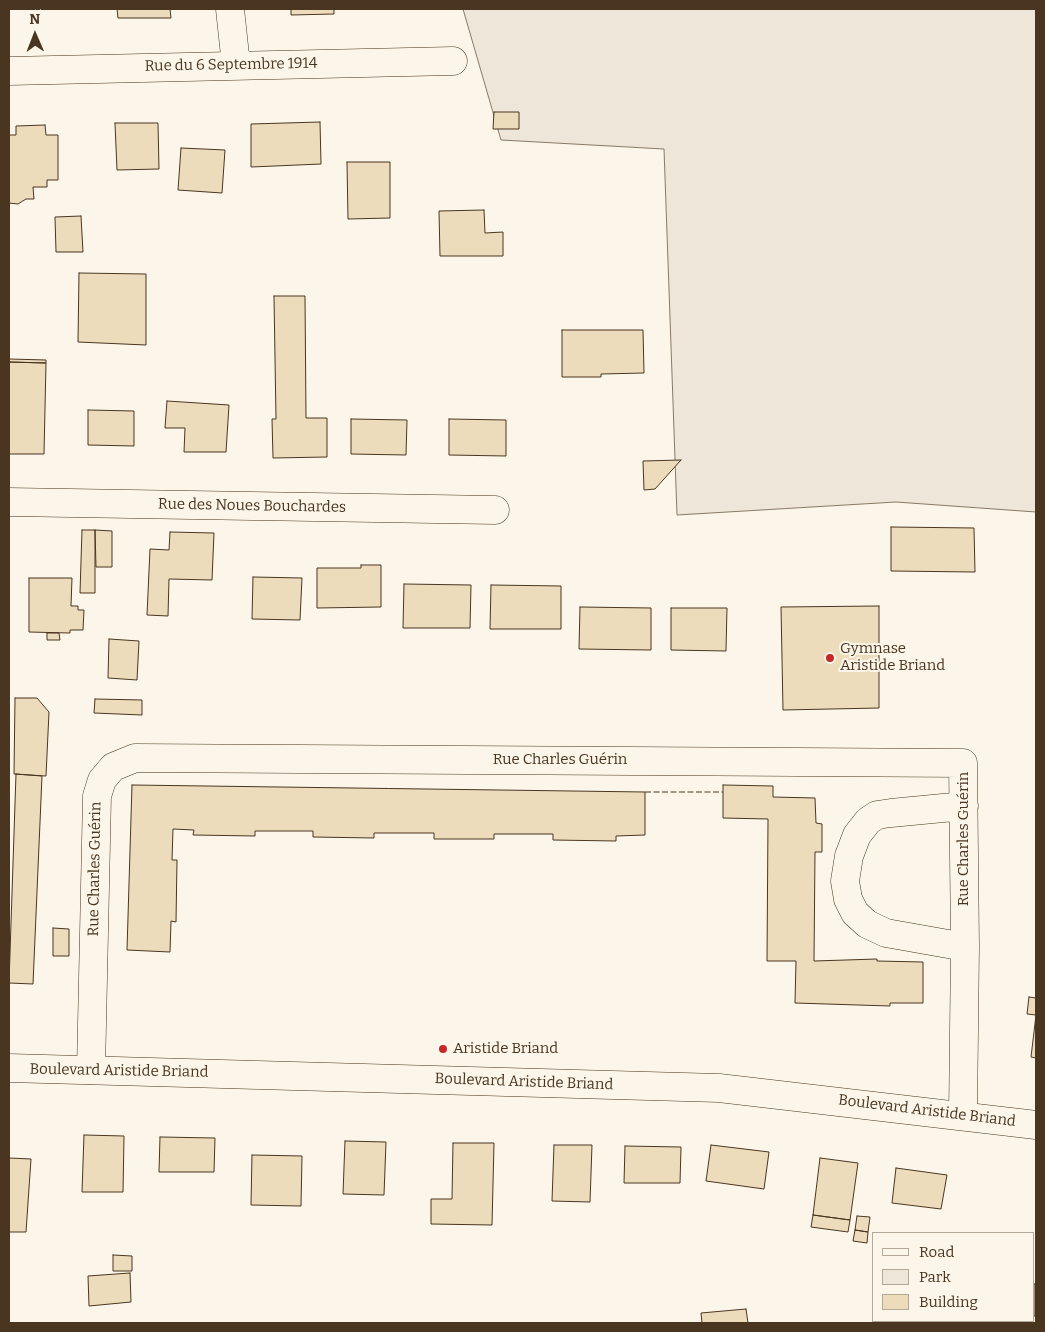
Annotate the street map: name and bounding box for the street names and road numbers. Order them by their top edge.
street label: Rue du 6 Septembre 1914 [144,54,318,76]
street label: Rue des Noues Bouchardes [158,495,346,517]
street label: Rue Charles Guérin [493,751,627,769]
street label: Rue Charles Guérin [955,772,973,906]
street label: Rue Charles Guérin [85,801,105,937]
street label: Boulevard Aristide Briand [29,1060,209,1082]
street label: Boulevard Aristide Briand [434,1070,614,1094]
street label: Boulevard Aristide Briand [837,1091,1017,1131]

